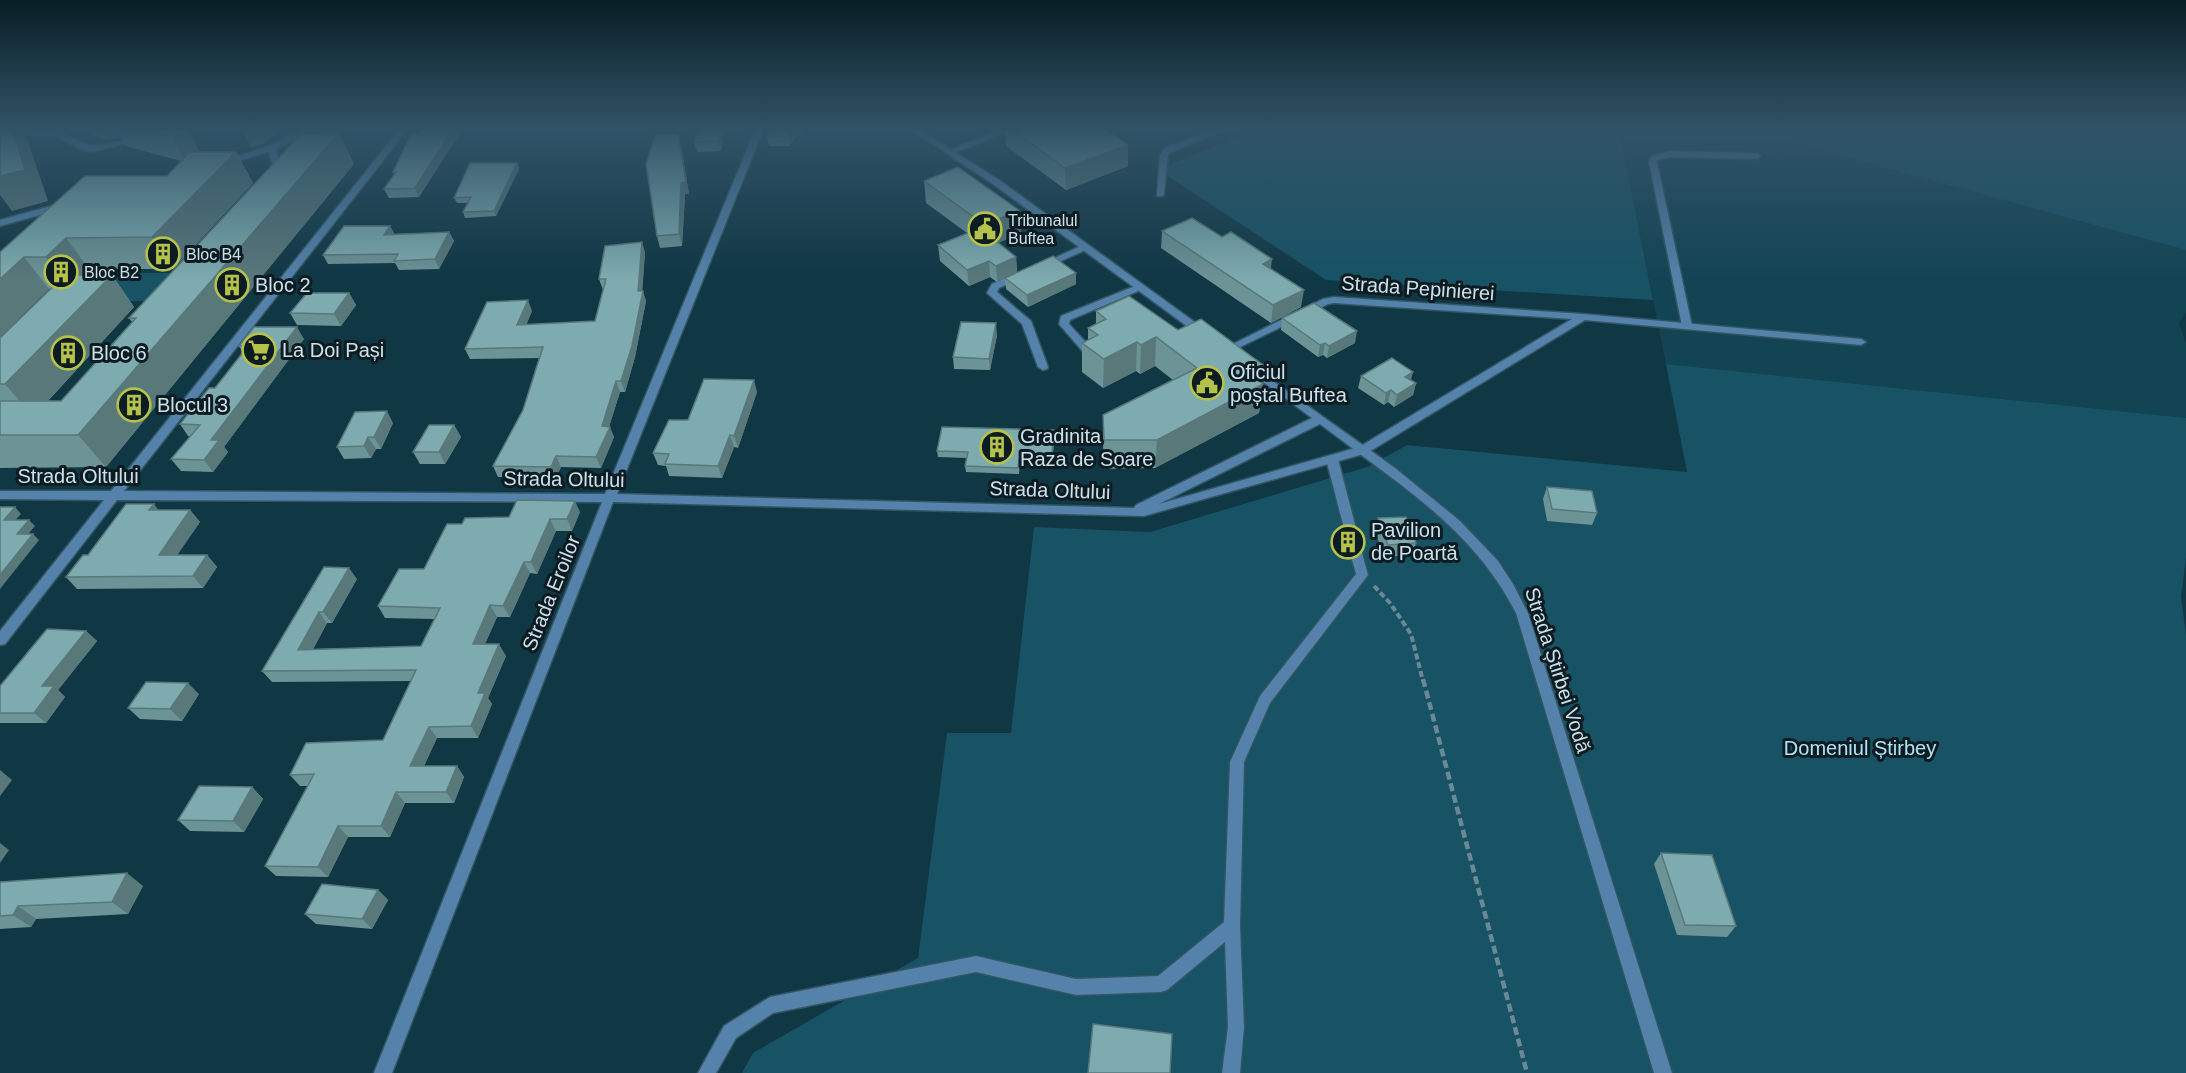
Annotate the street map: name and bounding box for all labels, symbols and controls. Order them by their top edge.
public building icon: Tribunalul Buftea [967,211,1003,247]
place label: Tribunalul Buftea [1008,212,1078,247]
building icon: Bloc B4 [145,236,181,272]
place label: Bloc B4 [186,246,241,263]
building icon: Bloc B2 [43,254,79,290]
place label: Bloc B2 [84,264,139,281]
building icon: Bloc 2 [214,267,250,303]
street label: Strada Pepinierei [1341,272,1495,304]
place label: Bloc 2 [255,274,311,296]
supermarket icon: La Doi Pași [241,332,277,368]
building icon: Bloc 6 [50,335,86,371]
place label: La Doi Pași [282,339,384,361]
place label: Bloc 6 [91,342,147,364]
place label: Oficiul poștal Buftea [1230,361,1348,406]
public building icon: Oficiul poștal Buftea [1189,365,1225,401]
building icon: Blocul 3 [116,387,152,423]
place label: Blocul 3 [157,394,228,416]
place label: Gradinita Raza de Soare [1020,425,1153,470]
building icon: Gradinita Raza de Soare [979,429,1015,465]
street label: Strada Oltului [17,465,139,487]
street label: Strada Oltului [503,467,625,491]
street label: Strada Oltului [989,477,1111,503]
place label: Pavilion de Poartă [1371,519,1459,564]
building icon: Pavilion de Poartă [1330,524,1366,560]
street label: Strada Eroilor [518,532,584,654]
street label: Strada Știrbei Vodă [1521,585,1595,756]
park label: Domeniul Știrbey [1784,737,1936,759]

